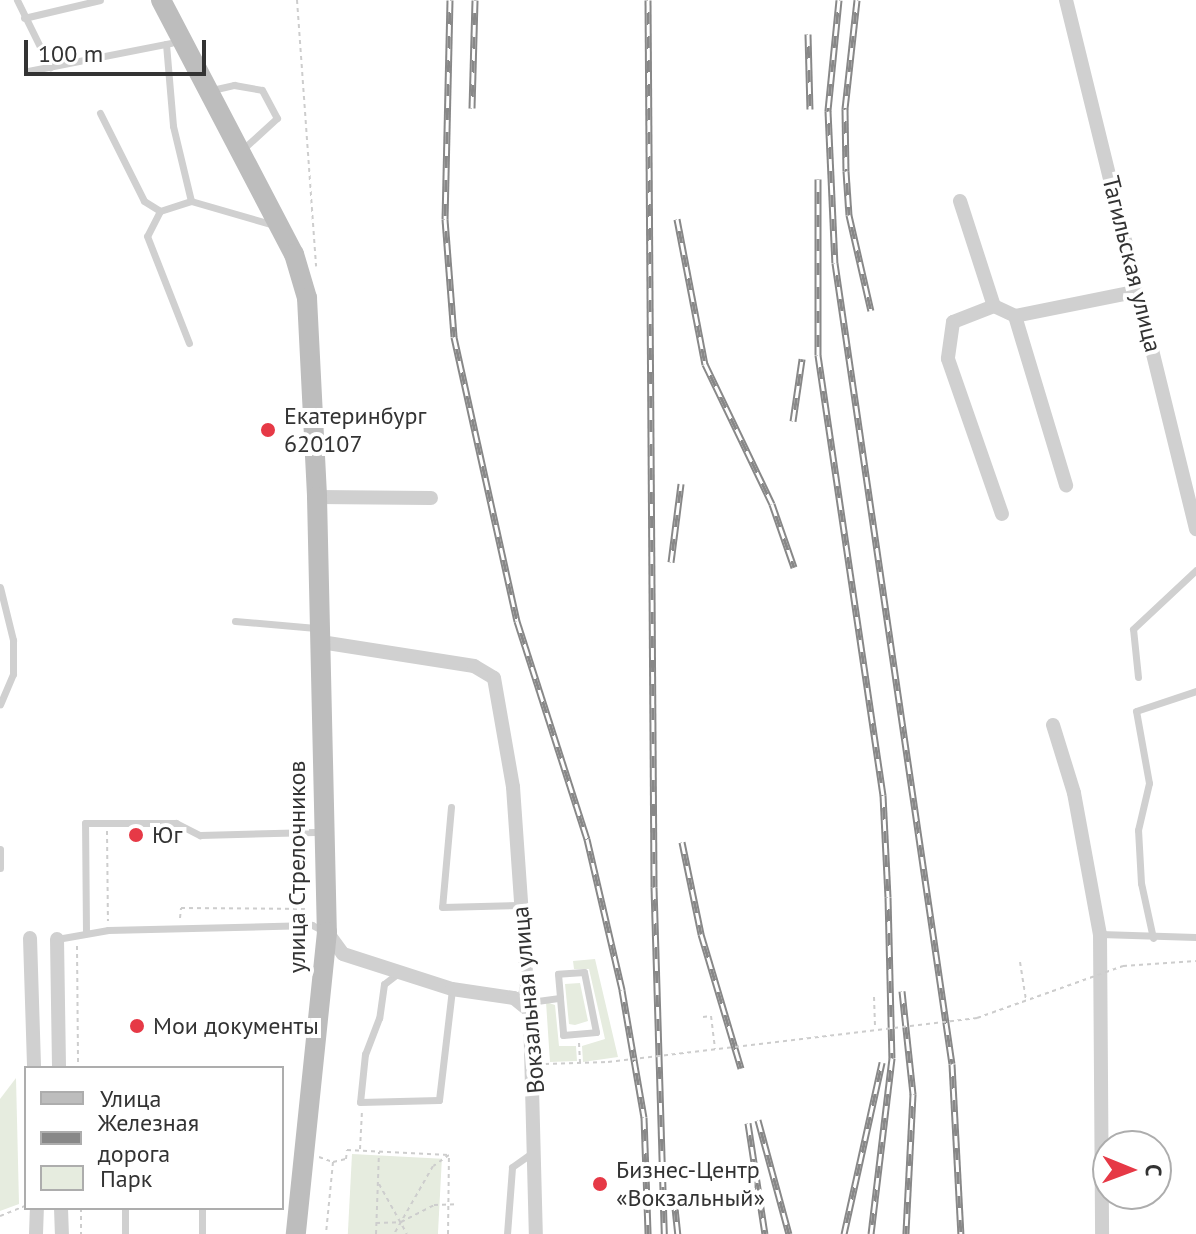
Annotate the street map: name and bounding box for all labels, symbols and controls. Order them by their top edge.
scale bar [28,24,210,74]
text: 100 m [38,38,103,69]
street label: Тагильская улица [1096,173,1168,355]
place label: Екатеринбург 620107 [284,402,426,458]
marker: Екатеринбург 620107 [259,421,277,439]
street label: улица Стрелочников [283,761,311,973]
place label: Юг [152,821,182,849]
marker: Юг [127,826,145,844]
street label: Вокзальная улица [505,905,551,1095]
place label: Мои документы [153,1012,319,1040]
marker: Мои документы [128,1017,146,1035]
legend [24,1066,284,1210]
text: Улица [100,1083,161,1114]
text: Железная дорога [98,1107,199,1169]
north arrow [1092,1130,1172,1210]
place label: Бизнес-Центр «Вокзальный» [616,1156,765,1212]
text: Парк [100,1163,152,1194]
text: С [1140,1164,1168,1177]
marker: Бизнес-Центр «Вокзальный» [591,1175,609,1193]

